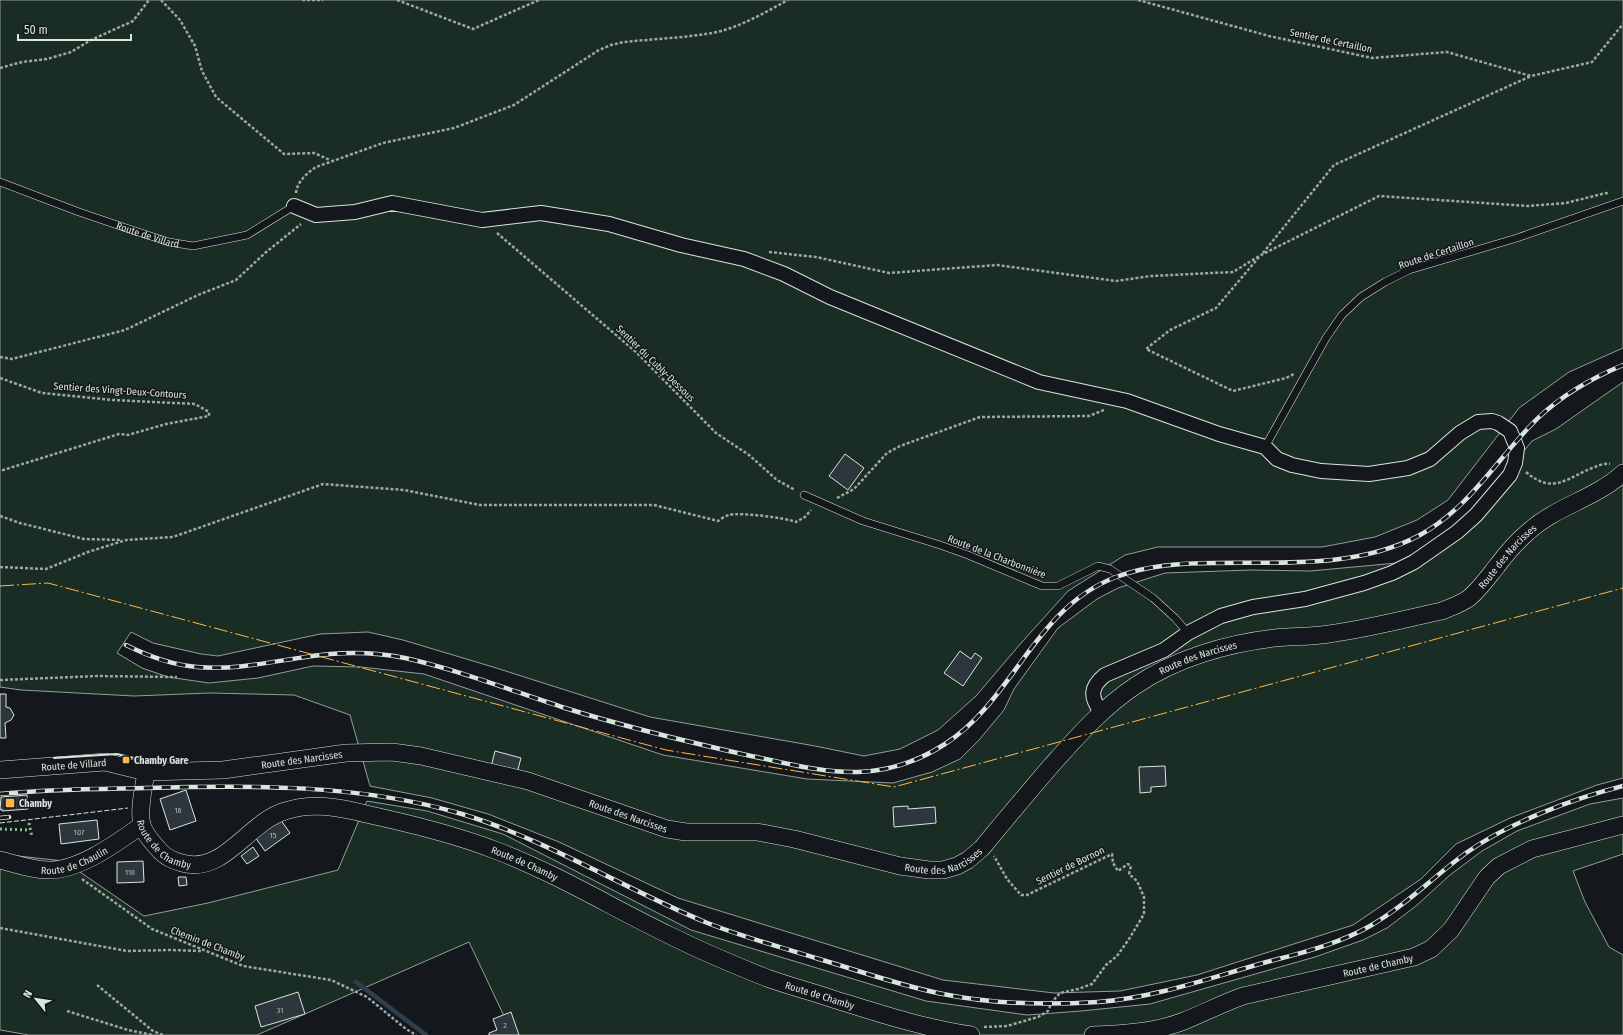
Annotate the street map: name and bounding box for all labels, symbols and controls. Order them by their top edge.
scale bar [18,16,131,42]
text: 50 m [24,23,48,37]
street label: Sentier de Certaillon [1288,26,1373,56]
street label: Route de Villard [114,220,180,251]
street label: Route de Certaillon [1397,236,1476,272]
street label: Sentier du Cubly-Dessous [613,323,697,404]
street label: Sentier des Vingt-Deux-Contours [53,380,187,402]
street label: Route des Narcisses [1476,522,1539,592]
street label: Route de la Charbonnière [946,533,1047,581]
street label: Route des Narcisses [1157,639,1238,678]
street label: Route des Narcisses [260,749,343,772]
marker: Chamby Gare [121,755,131,765]
place label: Chamby Gare [134,755,189,767]
street label: Route de Villard [41,757,107,774]
marker: Chamby [4,797,16,809]
place label: Chamby [19,798,52,810]
street label: Route des Narcisses [587,798,669,836]
house number: 16 [174,806,182,815]
street label: Route de Chamby [134,819,192,872]
house number: 107 [74,828,85,837]
house number: 15 [270,831,277,840]
street label: Route de Chamby [489,844,560,884]
street label: Sentier de Bornon [1034,844,1107,888]
street label: Route de Chaulin [41,845,110,877]
street label: Route des Narcisses [904,846,985,877]
house number: 118 [125,868,135,877]
street label: Chemin de Chamby [169,924,247,964]
street label: Route de Chamby [1342,952,1415,980]
north arrow [16,979,56,1019]
street label: Route de Chamby [784,979,856,1013]
text: N [20,988,35,1000]
house number: 31 [277,1006,283,1015]
house number: 2 [503,1021,507,1030]

